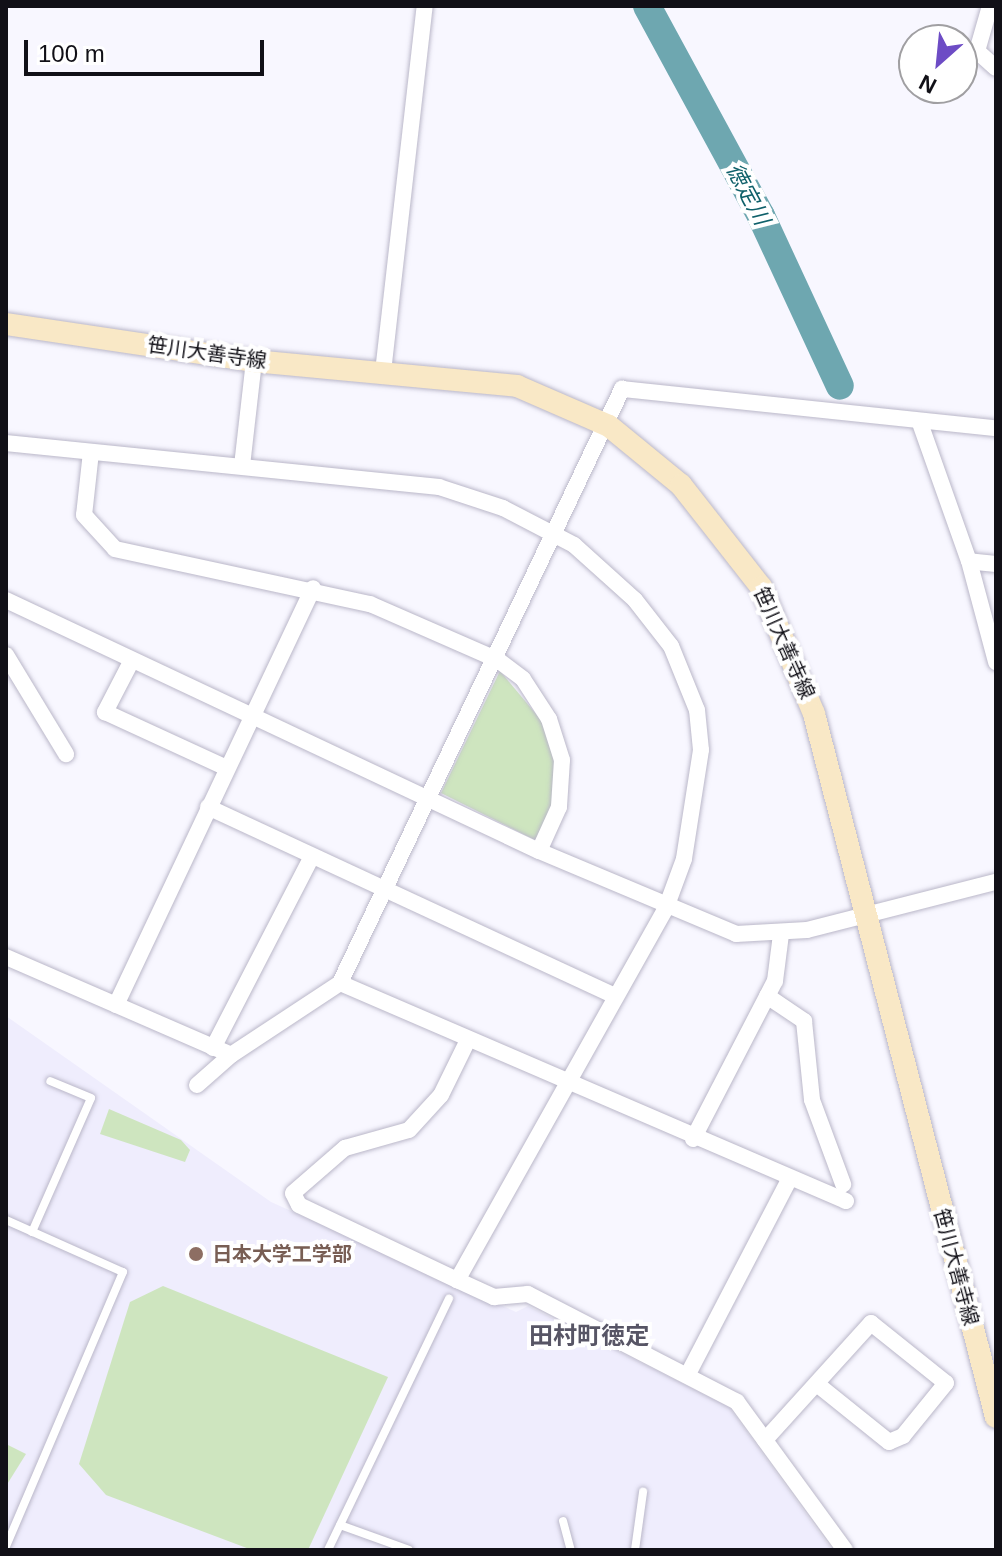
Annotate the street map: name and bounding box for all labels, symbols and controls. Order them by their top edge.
scale bar [28,24,268,74]
north arrow [898,24,978,104]
text: 100 m [38,40,105,67]
text: N [915,69,941,99]
water label: 徳定川 [721,159,775,229]
street label: 笹川大善寺線 [146,333,268,373]
street label: 笹川大善寺線 [749,583,819,703]
street label: 笹川大善寺線 [929,1206,983,1328]
place label: 日本大学工学部 [212,1242,352,1266]
marker: 日本大学工学部 [187,1245,205,1263]
district label: 田村町徳定 [529,1322,649,1350]

